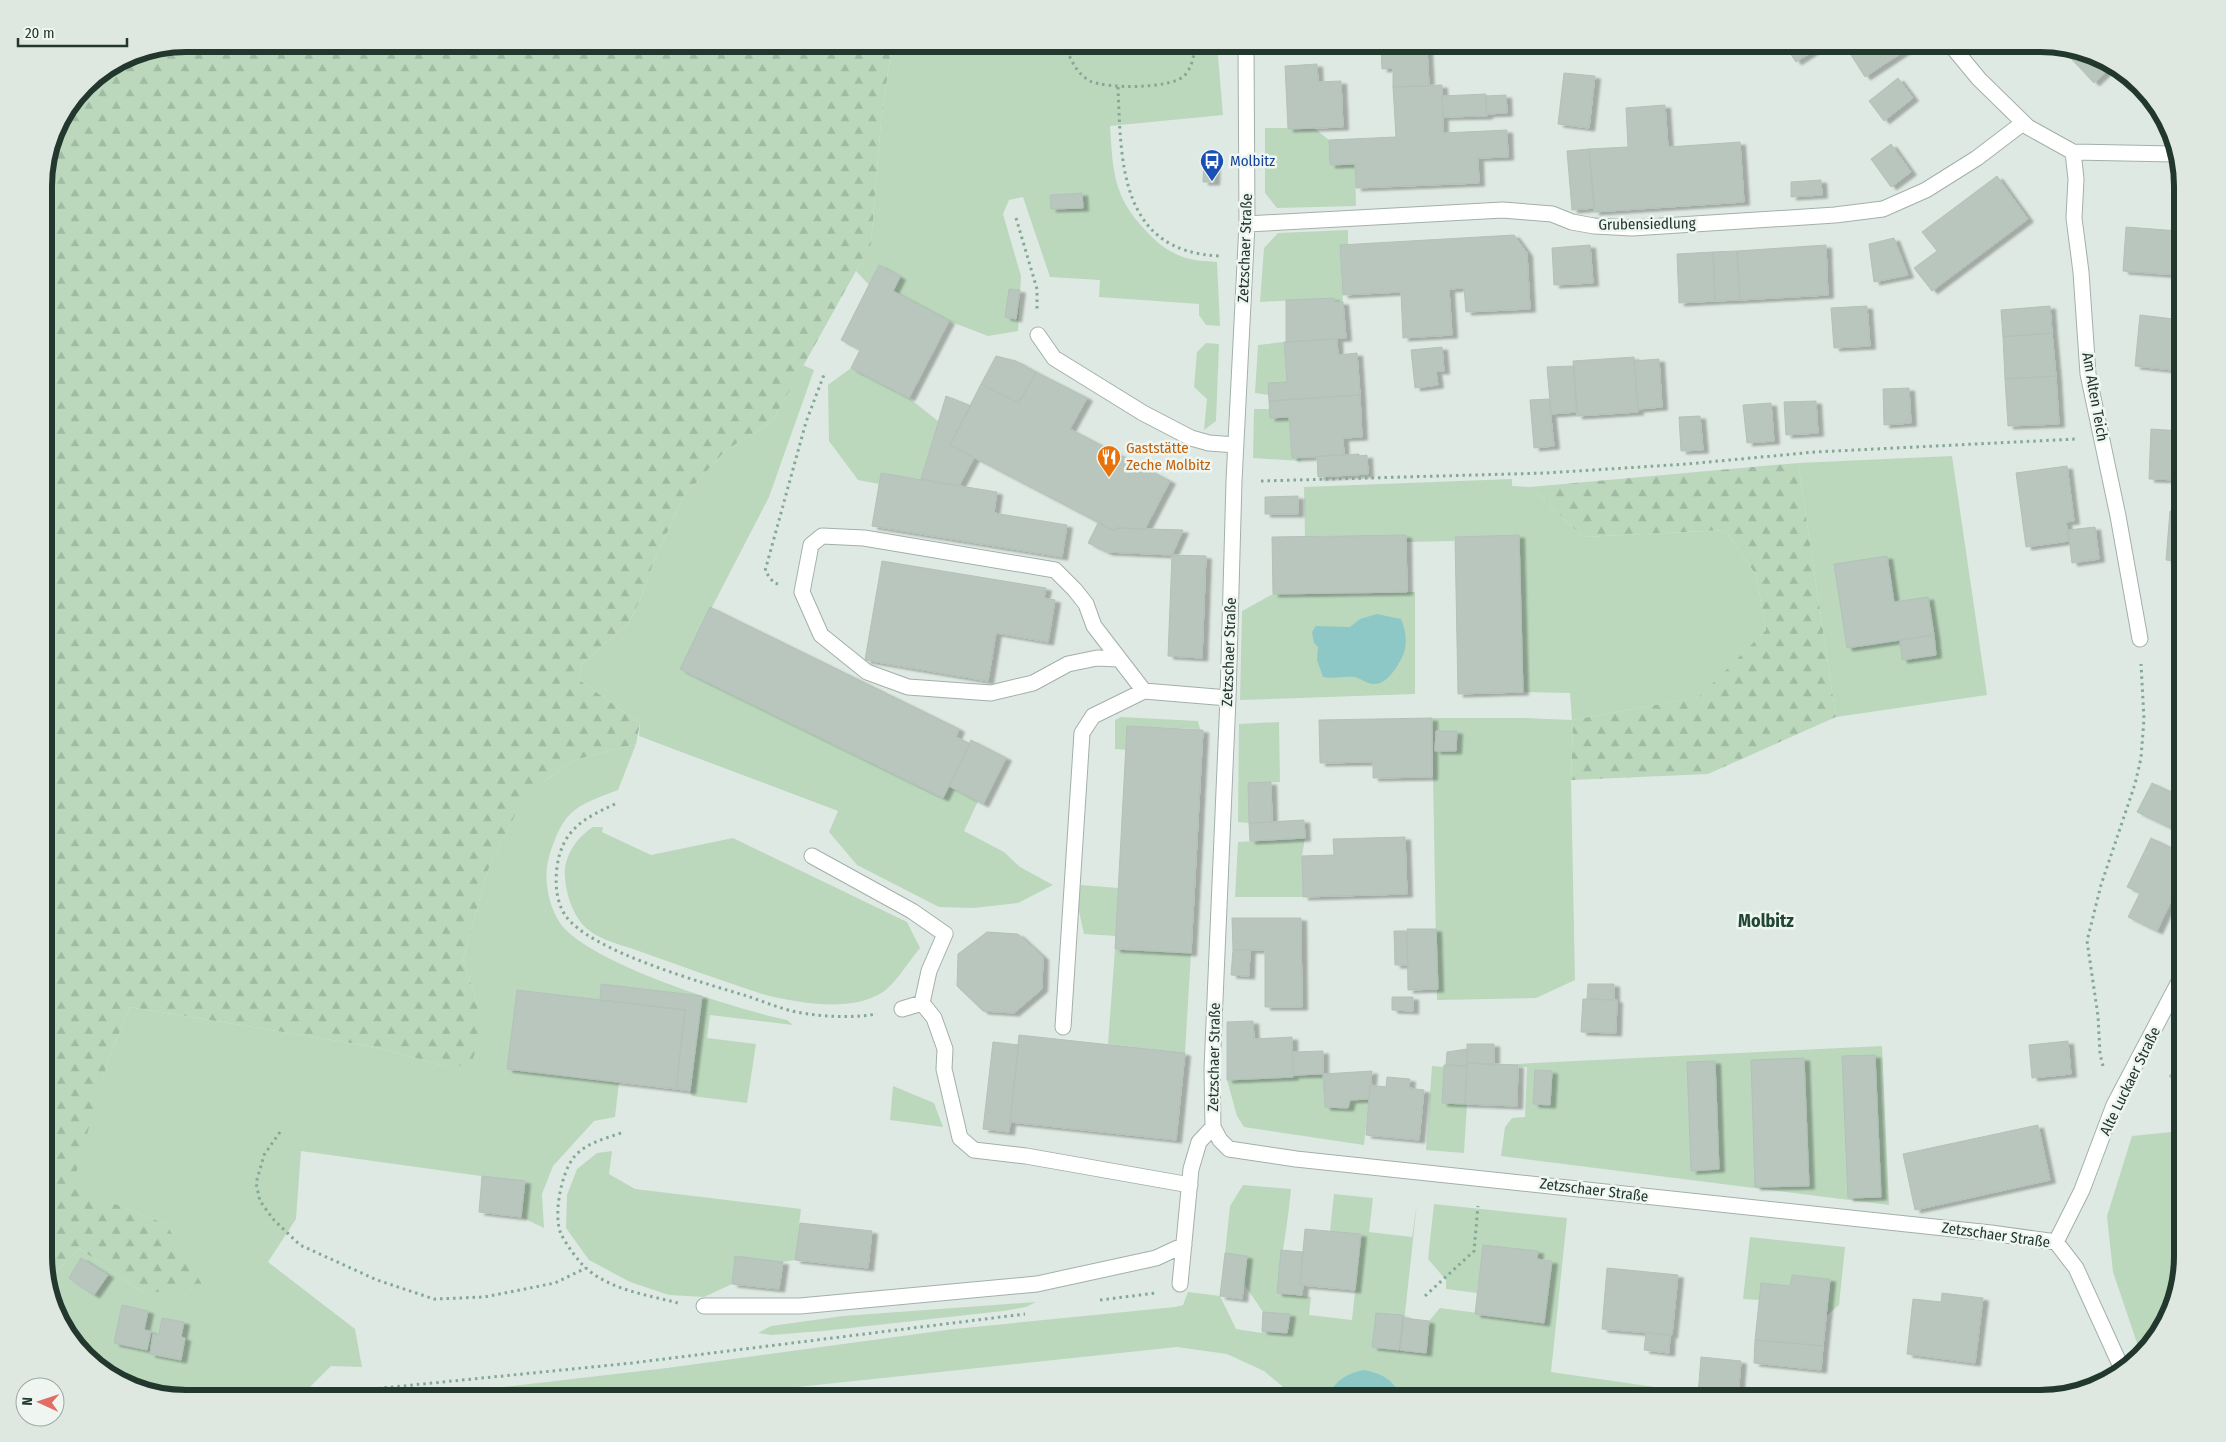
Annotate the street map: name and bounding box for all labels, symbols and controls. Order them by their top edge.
scale bar [18,15,126,47]
text: 20 m [25,24,55,42]
bus stop icon: Molbitz [1199,148,1225,182]
place label: Molbitz [1230,152,1275,170]
street label: Zetzschaer Straße [1234,193,1256,303]
street label: Grubensiedlung [1598,214,1696,234]
street label: Am Alten Teich [2078,351,2112,443]
place label: Gaststätte Zeche Molbitz [1126,439,1211,474]
restaurant icon: Gaststätte Zeche Molbitz [1096,444,1122,478]
street label: Zetzschaer Straße [1218,597,1240,707]
district label: Molbitz [1738,910,1794,932]
street label: Zetzschaer Straße [1204,1002,1224,1112]
street label: Alte Luckaer Straße [2096,1024,2164,1138]
street label: Zetzschaer Straße [1539,1174,1649,1206]
street label: Zetzschaer Straße [1941,1218,2051,1252]
north arrow [15,1377,65,1427]
text: N [19,1397,36,1406]

